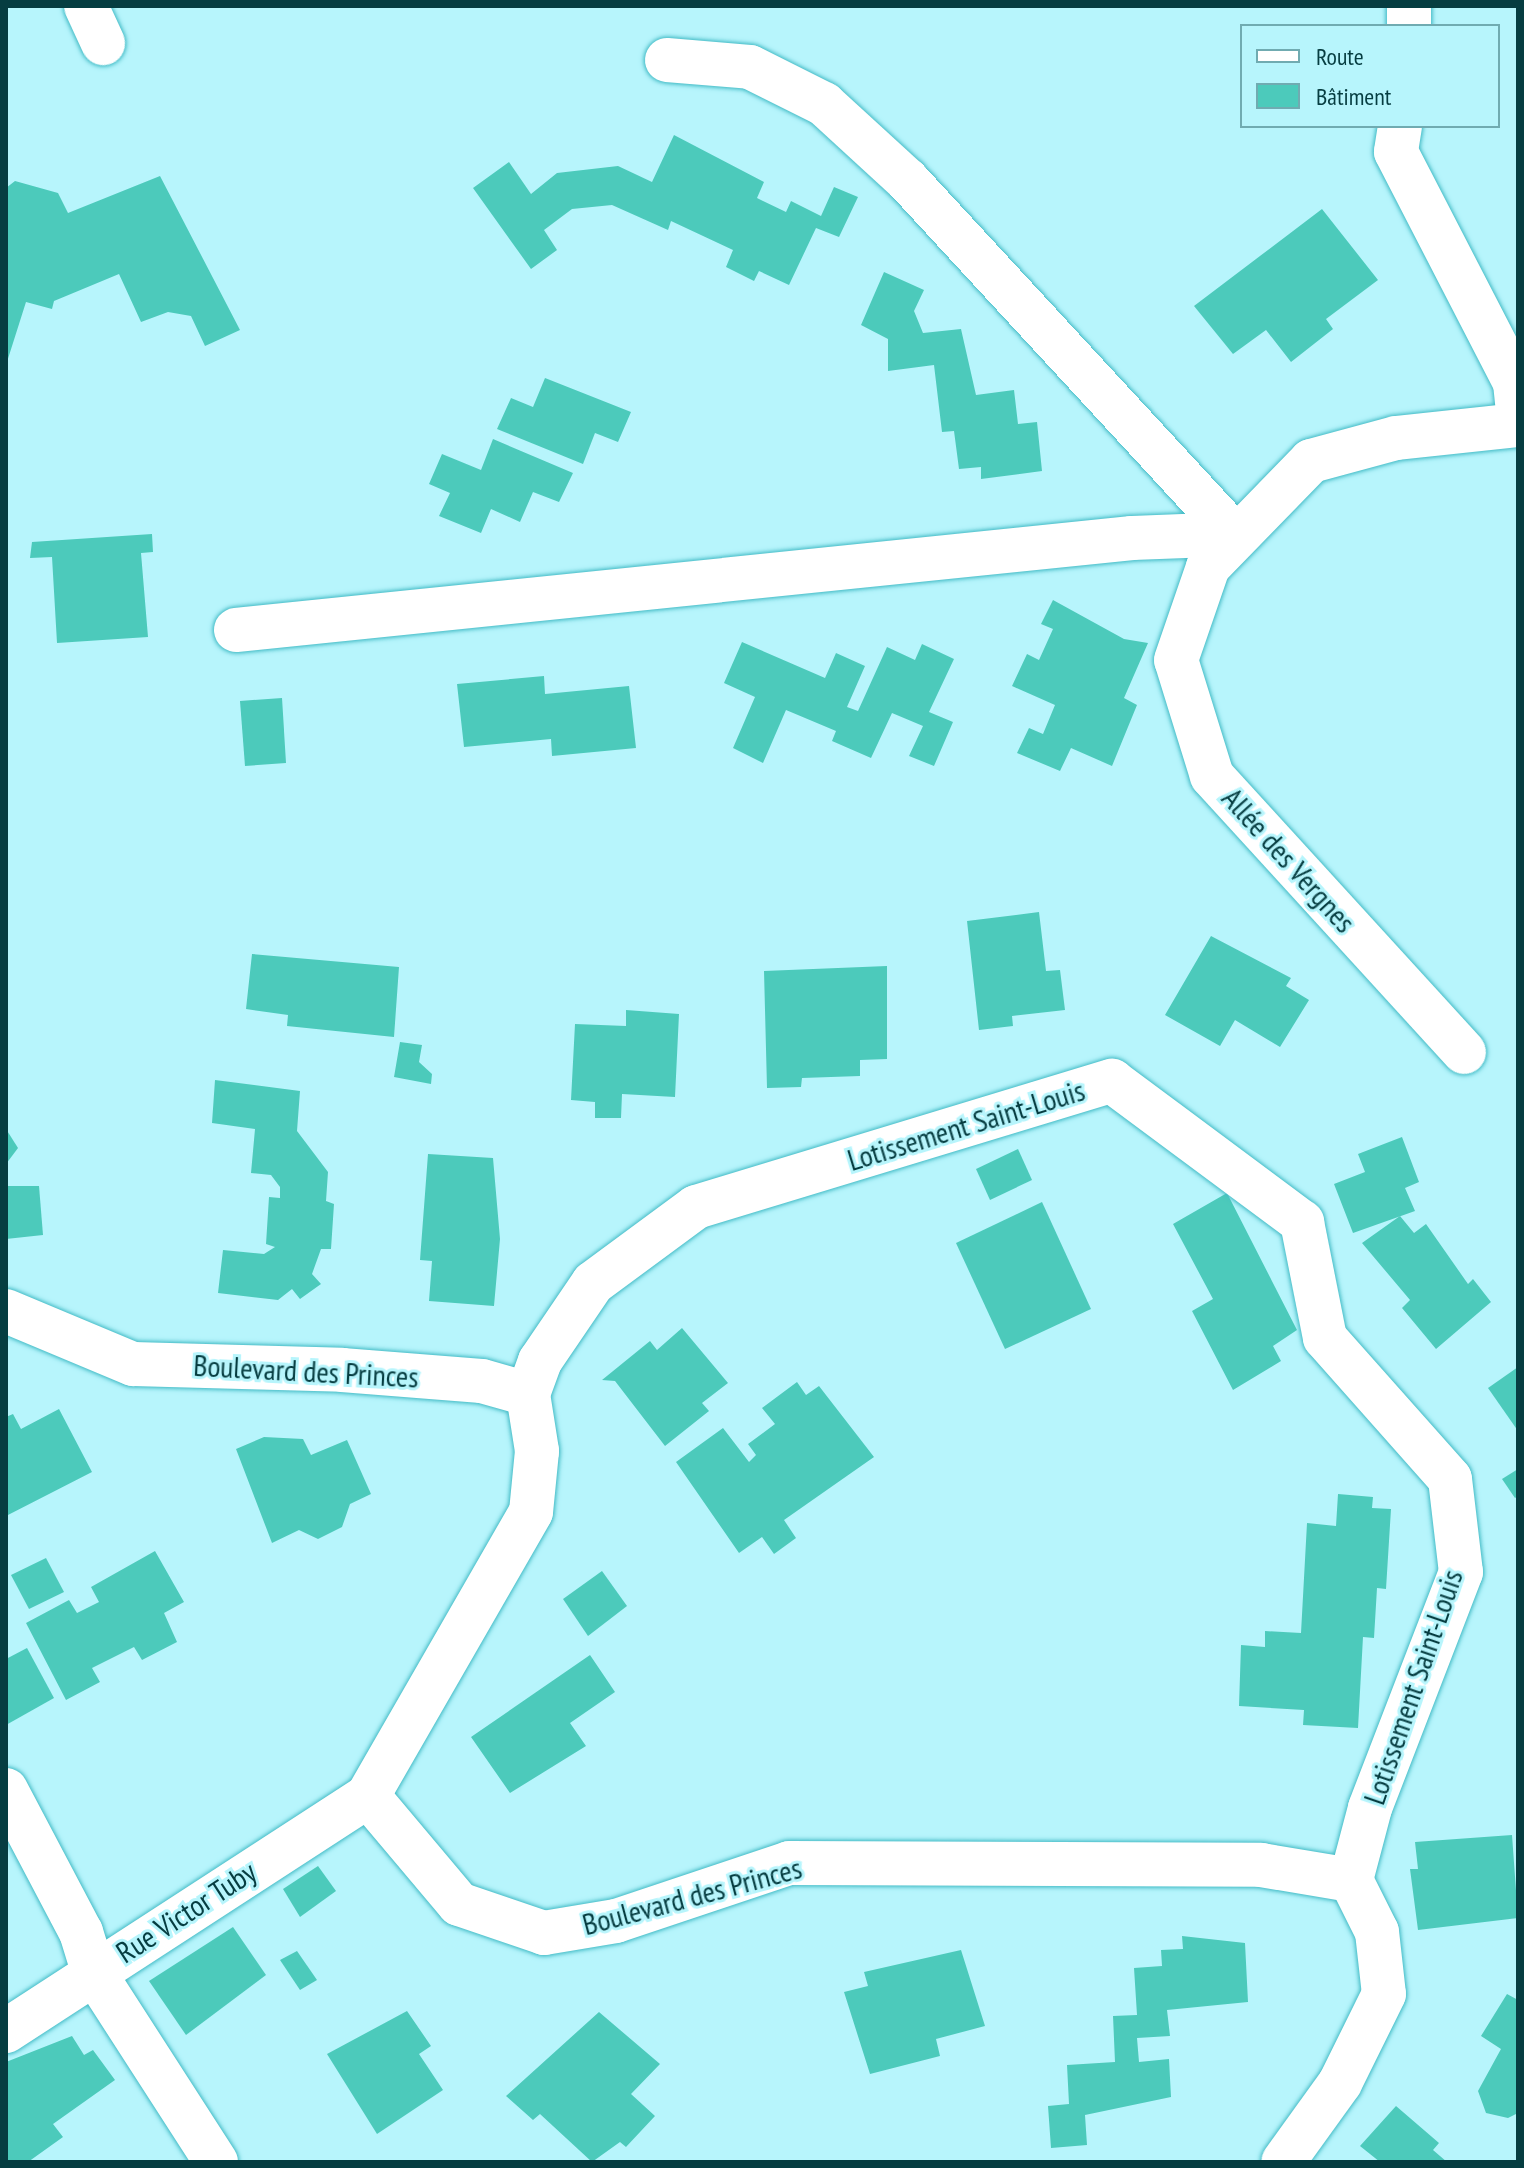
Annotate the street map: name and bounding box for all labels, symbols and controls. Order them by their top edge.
legend [1240,24,1500,128]
text: Route [1316,41,1364,72]
text: Bâtiment [1316,81,1391,112]
street label: Allée des Vergnes [1215,780,1363,940]
street label: Lotissement Saint-Louis [843,1072,1089,1178]
street label: Boulevard des Princes [193,1347,419,1395]
street label: Lotissement Saint-Louis [1356,1565,1470,1809]
street label: Boulevard des Princes [578,1849,806,1943]
street label: Rue Victor Tuby [109,1853,263,1971]

